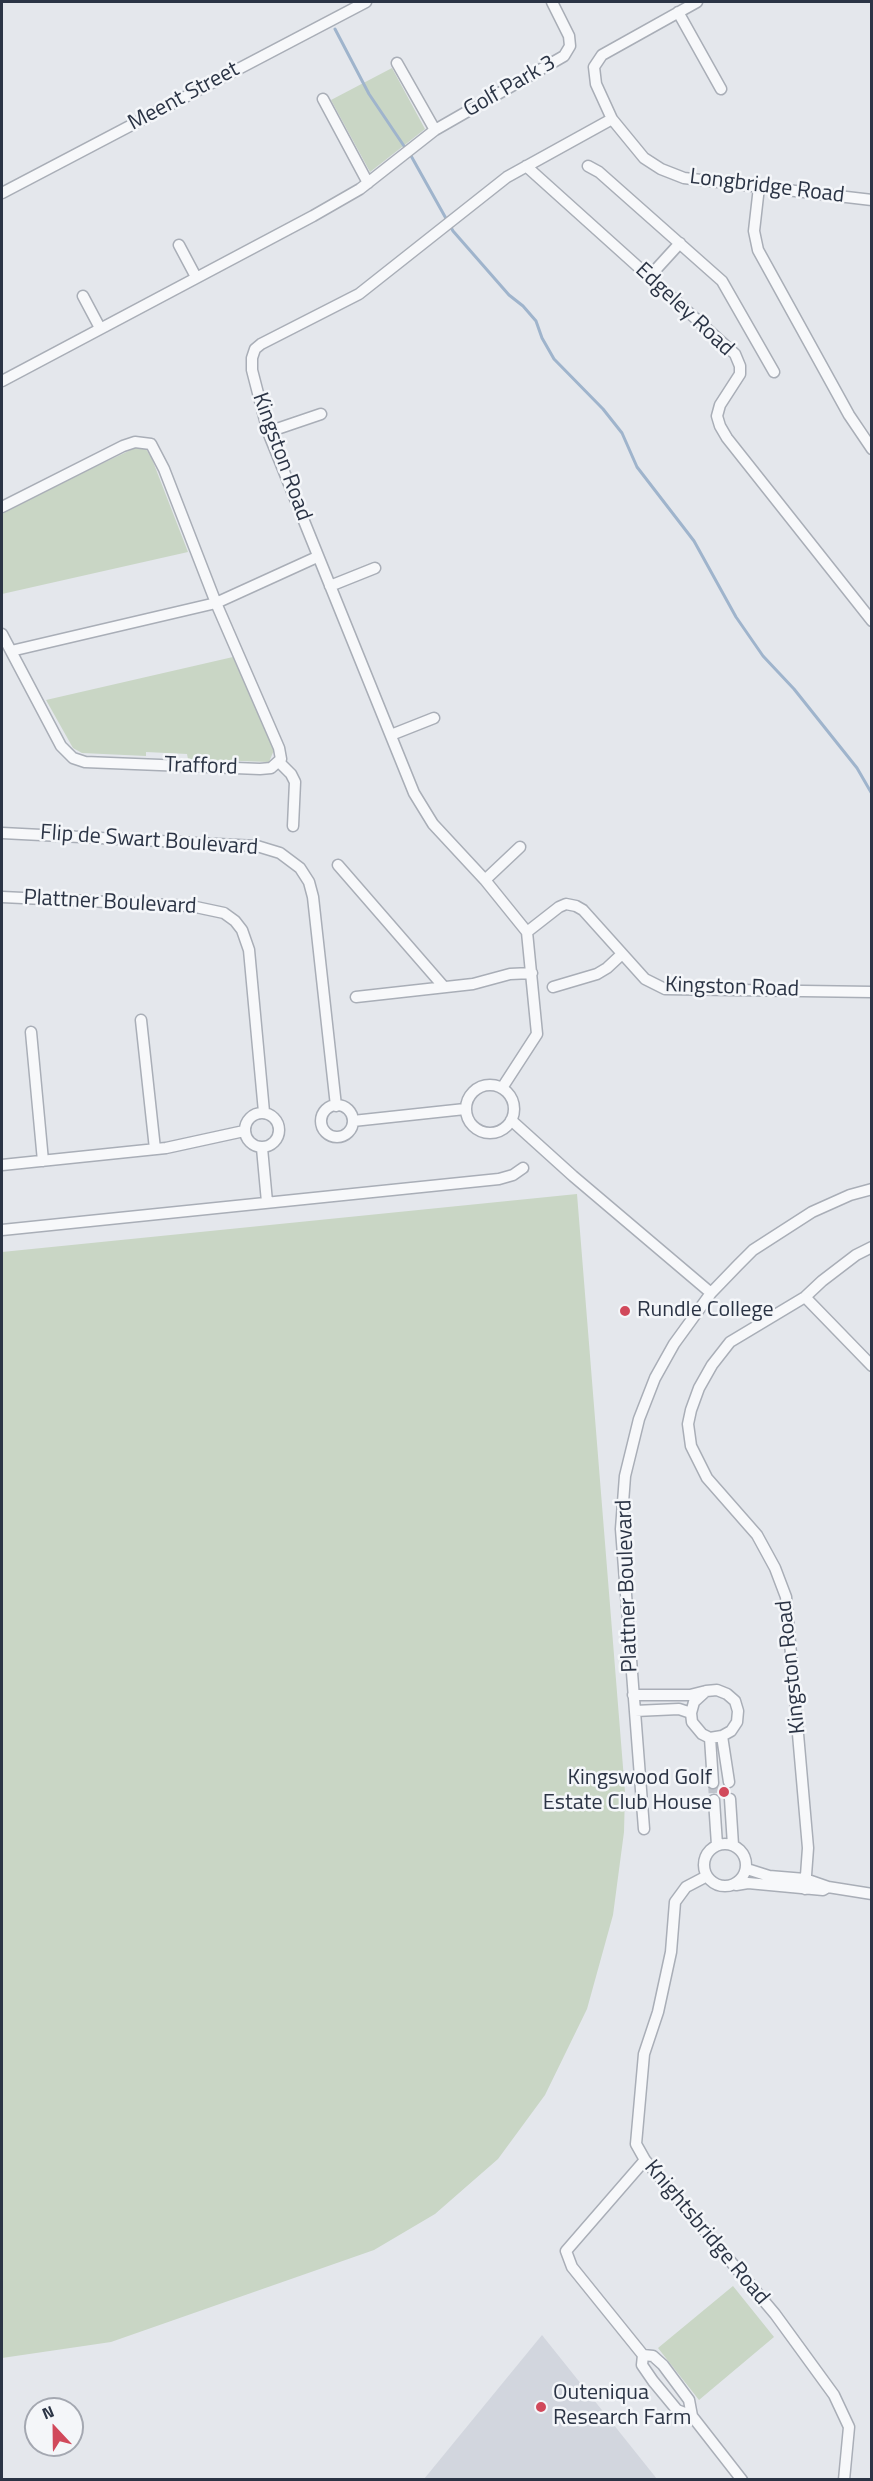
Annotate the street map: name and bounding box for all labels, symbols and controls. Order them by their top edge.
street label: Golf Park 3 [459,50,561,124]
street label: Meent Street [124,57,244,137]
street label: Longbridge Road [688,164,846,210]
street label: Edgeley Road [629,258,739,362]
street label: Kingston Road [246,389,316,525]
street label: Trafford [164,753,238,781]
street label: Flip de Swart Boulevard [39,820,259,862]
street label: Plattner Boulevard [23,885,197,921]
street label: Kingston Road [664,972,800,1004]
place label: Rundle College [637,1298,774,1324]
marker: Rundle College [618,1304,632,1318]
street label: Plattner Boulevard [612,1499,644,1673]
street label: Kingston Road [772,1599,812,1735]
place label: Kingswood Golf Estate Club House [543,1766,712,1818]
marker: Kingswood Golf Estate Club House [717,1785,731,1799]
street label: Knightsbridge Road [638,2155,774,2311]
place label: Outeniqua Research Farm [553,2381,691,2432]
north arrow [24,2397,84,2457]
text: N [38,2399,58,2425]
marker: Outeniqua Research Farm [534,2400,548,2414]

